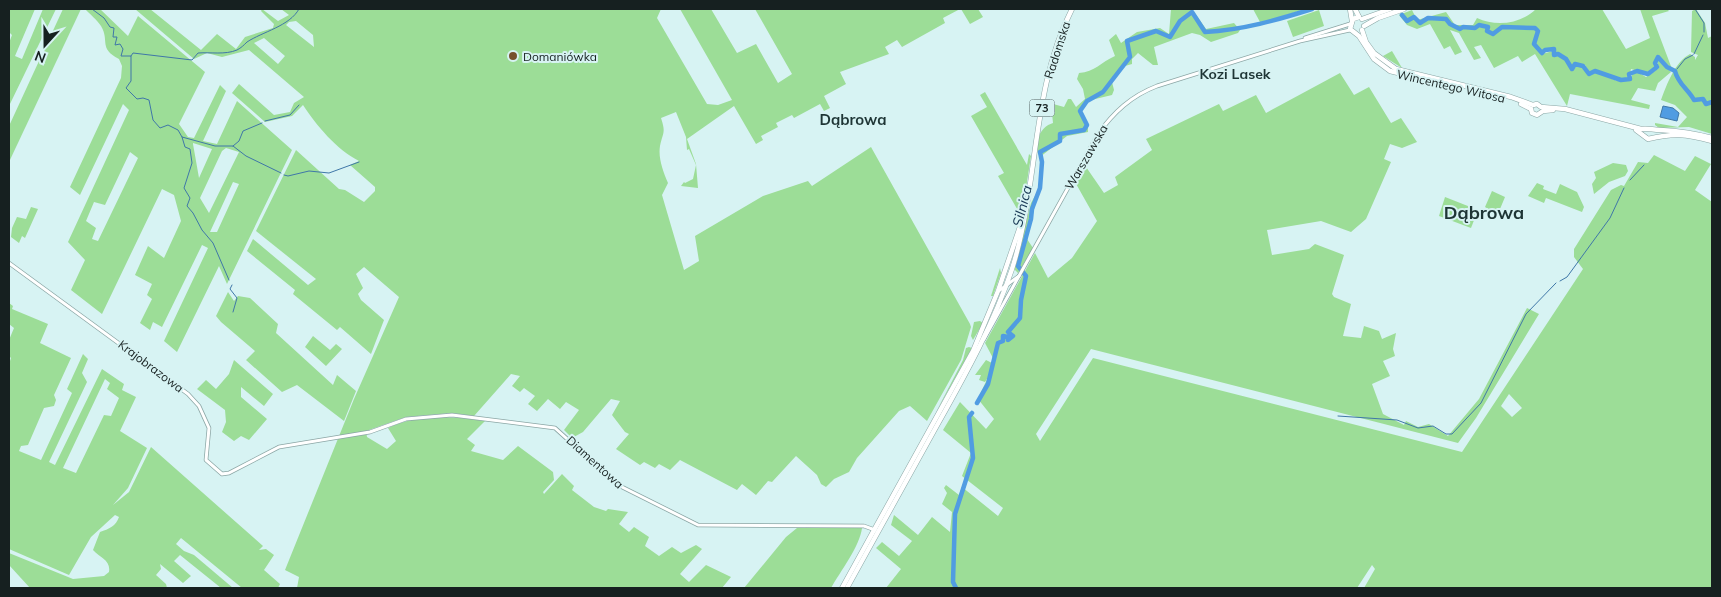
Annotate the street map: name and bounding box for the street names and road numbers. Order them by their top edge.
street label: Radomska [1041,19,1073,81]
street label: Wincentego Witosa [1395,66,1507,106]
road number: 73 [1030,100,1054,116]
street label: Warszawska [1061,122,1111,192]
street label: Krajobrazowa [115,337,187,395]
street label: Diamentowa [563,432,627,492]

